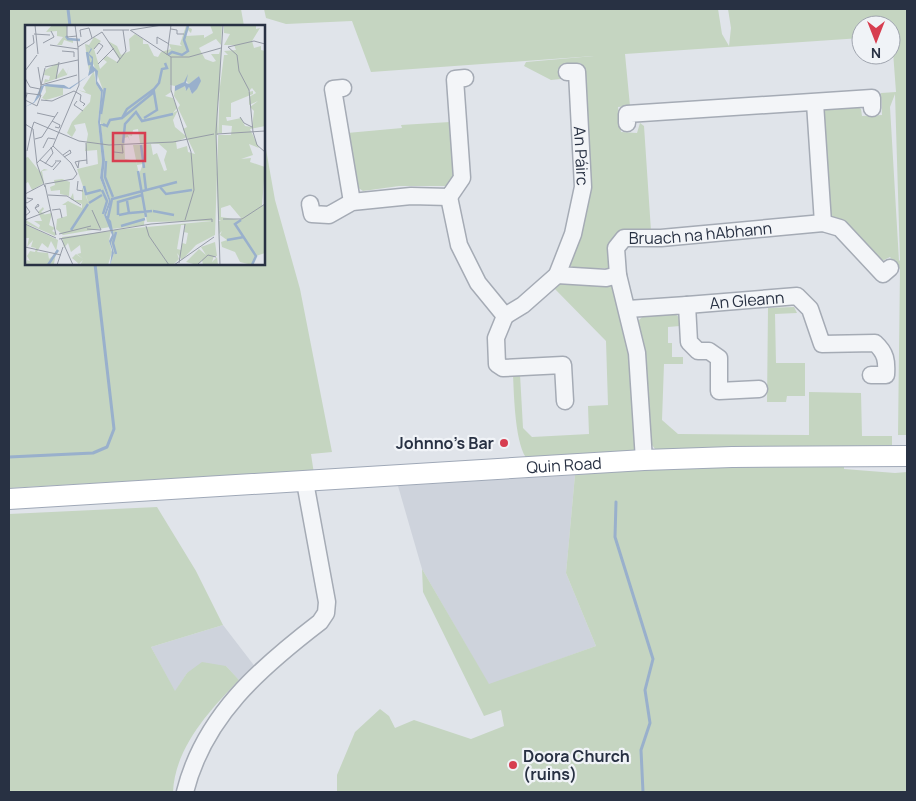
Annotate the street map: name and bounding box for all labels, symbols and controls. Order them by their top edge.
north arrow [851,15,901,65]
inset map [25,25,265,265]
text: N [871,44,881,63]
street label: An Páirc [569,126,594,186]
street label: Bruach na hAbhann [629,217,773,249]
street label: An Gleann [709,286,785,314]
place label: Johnno's Bar [396,432,494,454]
marker: Johnno's Bar [498,437,510,449]
street label: Quin Road [526,452,602,478]
place label: Doora Church (ruins) [523,745,630,785]
marker: Doora Church (ruins) [507,759,519,771]

